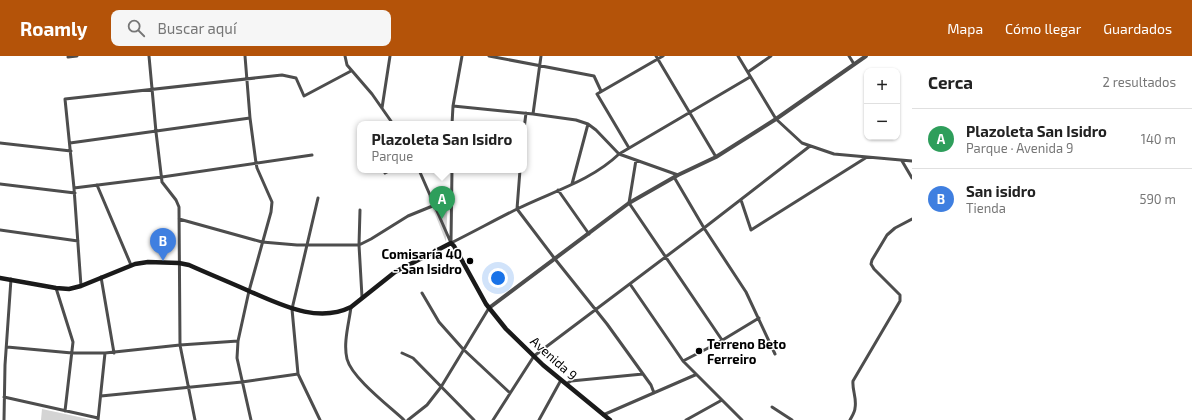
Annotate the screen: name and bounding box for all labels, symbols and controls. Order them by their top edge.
search box [111,10,391,46]
text: Roamly [20,17,87,40]
icon: search [125,17,147,39]
text: Buscar aquí [157,19,237,37]
text: Mapa [947,20,983,37]
text: Cómo llegar [1005,20,1081,37]
text: Guardados [1103,20,1172,37]
map controls [864,68,900,140]
button: + [864,68,900,104]
text: Cerca [928,72,973,92]
text: 2 resultados [1102,74,1176,90]
button: − [864,104,900,140]
popup [357,121,527,173]
text: Plazoleta San Isidro [966,122,1107,140]
text: Plazoleta San Isidro [372,130,512,148]
text: A [937,131,945,147]
text: 140 m [1141,131,1176,147]
text: Parque · Avenida 9 [966,140,1074,156]
text: Parque [372,148,413,164]
text: San isidro [966,182,1036,200]
pin: A [429,186,455,219]
text: B [937,191,945,207]
text: 590 m [1139,191,1176,207]
text: Tienda [966,200,1006,216]
pin: B [150,228,176,261]
place label: Comisaría 40 - San Isidro [381,246,462,277]
marker: Comisaría 40 - San Isidro [465,256,475,266]
your location [488,268,508,288]
street label: Avenida 9 [527,333,581,383]
place label: Terreno Beto Ferreiro [707,336,786,367]
marker: Terreno Beto Ferreiro [694,346,704,356]

